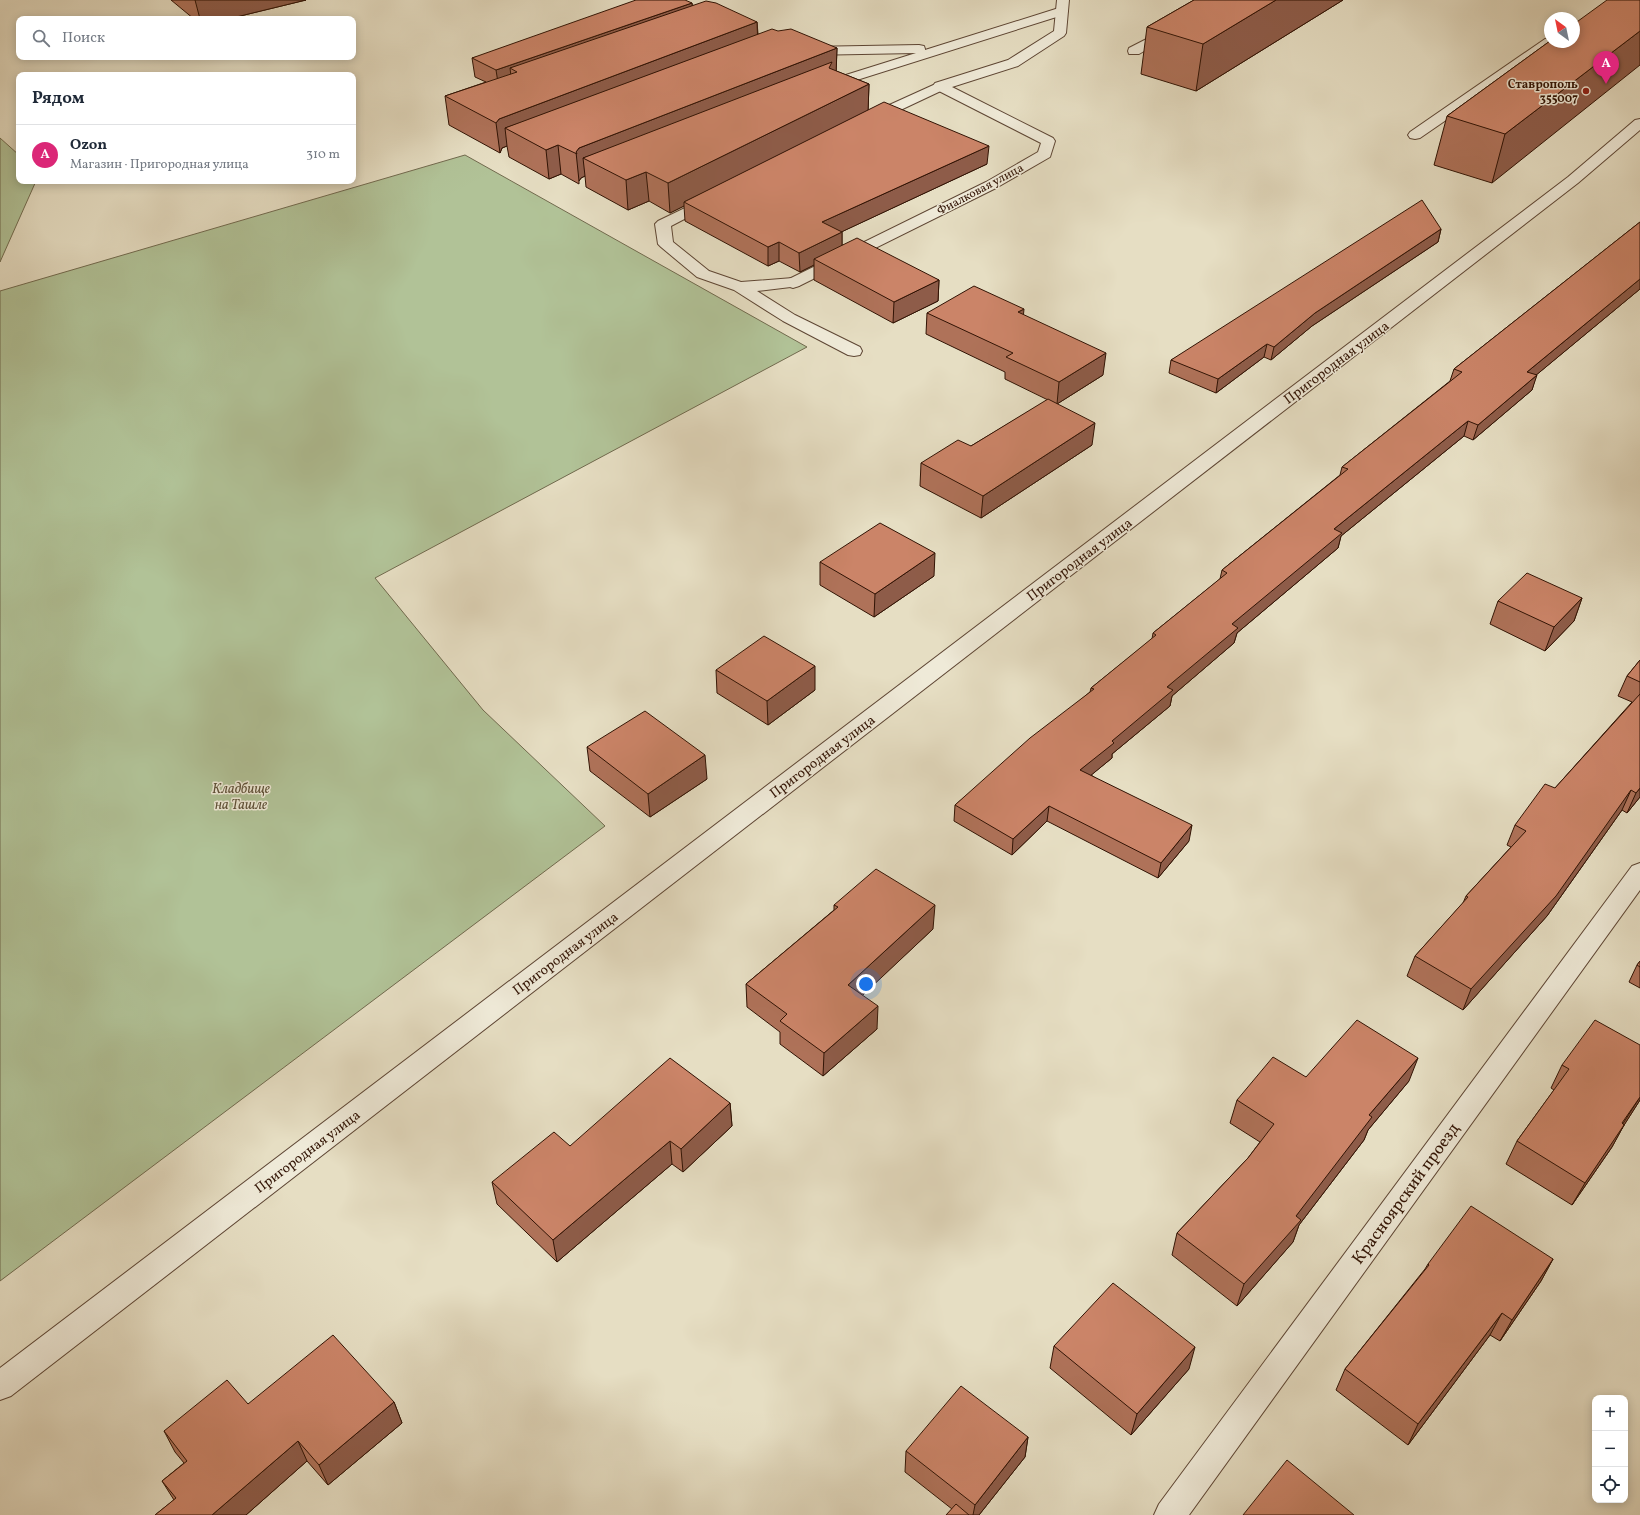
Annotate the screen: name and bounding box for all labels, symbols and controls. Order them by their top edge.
north arrow [1544,12,1580,48]
search box [16,16,356,60]
icon: search [30,27,52,49]
text: Поиск [62,28,105,49]
pin: A [1593,51,1619,84]
place label: Ставрополь 355007 [1508,77,1578,107]
marker: Ставрополь 355007 [1581,86,1591,96]
text: Рядом [32,87,85,110]
text: Ozon [70,135,107,156]
text: A [40,146,50,164]
text: 310 m [306,146,340,164]
text: Магазин · Пригородная улица [70,156,249,174]
street label: Фиалковая улица [934,160,1027,219]
street label: Пригородная улица [1280,317,1394,409]
street label: Пригородная улица [1023,514,1137,606]
street label: Пригородная улица [766,711,880,803]
park label: Кладбище на Ташле [212,780,270,815]
street label: Пригородная улица [509,908,623,1000]
your location [856,974,876,994]
street label: Пригородная улица [251,1106,365,1198]
street label: Красноярский проезд [1347,1118,1466,1269]
map controls [1592,1395,1628,1503]
button: + [1592,1395,1628,1431]
button: − [1592,1431,1628,1467]
button: locate [1592,1467,1628,1503]

